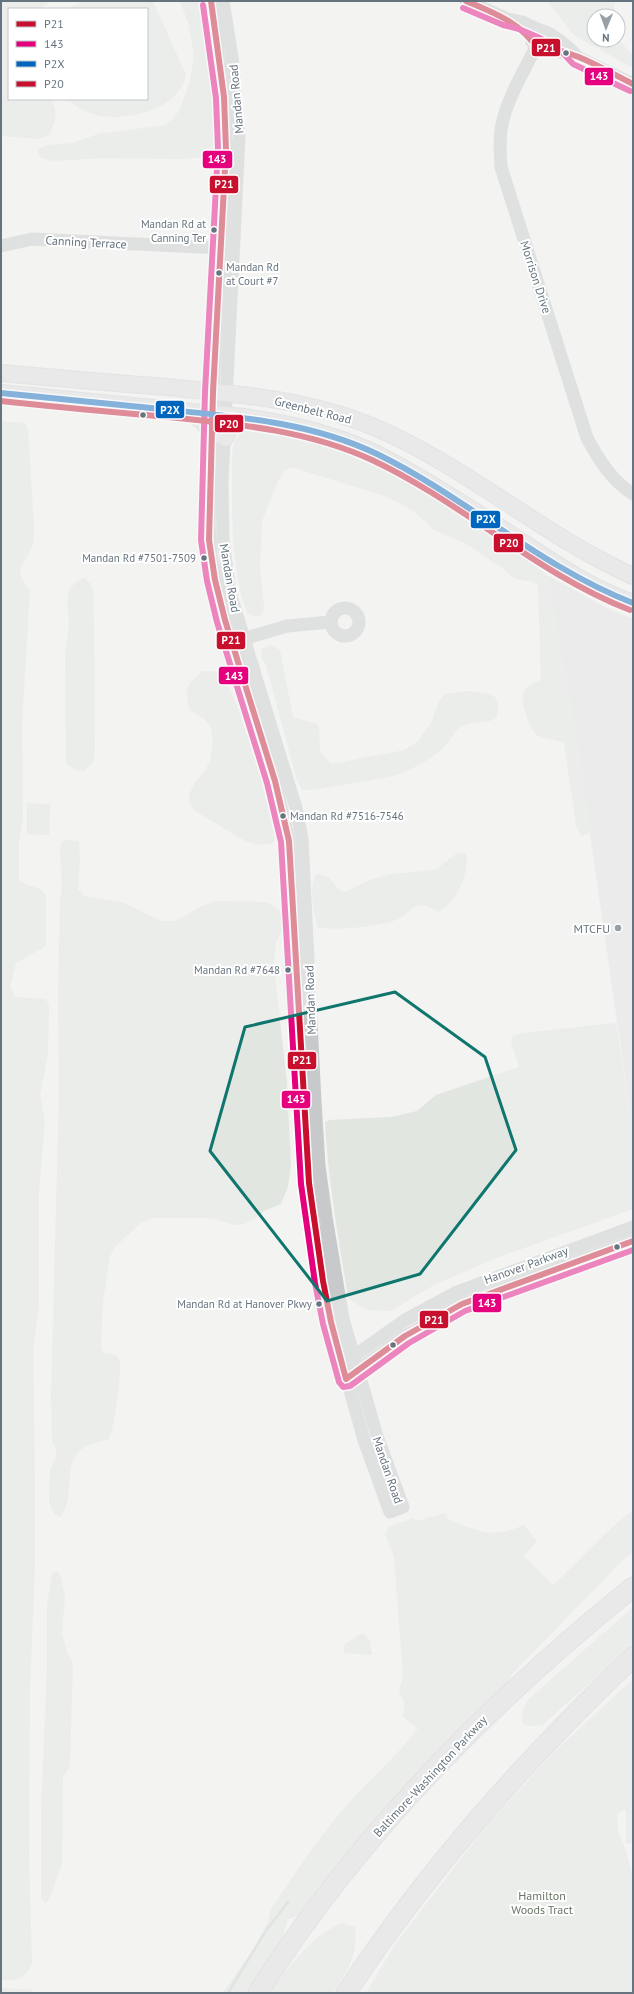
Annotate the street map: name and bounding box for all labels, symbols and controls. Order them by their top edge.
legend [8,8,148,100]
north arrow [586,8,626,48]
text: P21 [44,16,64,31]
text: N [602,31,610,45]
text: 143 [44,36,64,51]
line badge: P21 [531,38,561,57]
text: P21 [537,41,555,55]
unlabelled marker [561,48,571,58]
text: P2X [44,56,65,71]
street label: Mandan Road [225,64,247,134]
line badge: 143 [584,67,614,86]
text: 143 [590,69,608,83]
text: P20 [44,76,64,91]
line badge: 143 [202,150,233,169]
text: 143 [208,152,226,166]
line badge: P21 [209,175,239,194]
text: P21 [215,177,233,191]
place label: Mandan Rd at Canning Ter [141,217,206,245]
marker: Mandan Rd at Canning Ter [209,225,219,235]
street label: Canning Terrace [45,232,127,252]
street label: Morrison Drive [517,239,555,315]
place label: Mandan Rd at Court #7 [226,260,279,288]
marker: Mandan Rd at Court #7 [214,268,224,278]
street label: Greenbelt Road [273,393,353,427]
line badge: P2X [155,400,185,419]
text: P2X [160,403,180,417]
unlabelled marker [138,410,148,420]
line badge: P20 [214,414,244,433]
text: P20 [220,417,238,431]
line badge: P2X [470,510,501,529]
text: P2X [476,512,496,526]
line badge: P20 [493,533,524,553]
text: P20 [500,536,518,550]
street label: Mandan Road [217,542,243,614]
place label: Mandan Rd #7501-7509 [82,551,196,565]
marker: Mandan Rd #7501-7509 [199,553,209,563]
line badge: P21 [216,631,246,650]
text: P21 [222,633,240,647]
line badge: 143 [218,666,249,685]
text: 143 [225,669,243,683]
place label: Mandan Rd #7516-7546 [290,809,404,823]
marker: Mandan Rd #7516-7546 [278,811,288,821]
place label: MTCFU [574,921,610,936]
marker: MTCFU [613,923,623,933]
place label: Mandan Rd #7648 [194,963,280,977]
marker: Mandan Rd #7648 [283,965,293,975]
street label: Mandan Road [301,965,319,1035]
line badge: P21 [287,1051,317,1070]
text: P21 [293,1053,311,1067]
line badge: 143 [281,1090,311,1109]
text: 143 [287,1092,305,1106]
unlabelled marker [612,1242,622,1252]
street label: Hanover Parkway [482,1243,570,1287]
line badge: 143 [472,1293,502,1313]
text: 143 [478,1296,496,1310]
place label: Mandan Rd at Hanover Pkwy [177,1297,313,1311]
marker: Mandan Rd at Hanover Pkwy [314,1299,324,1309]
line badge: P21 [419,1310,449,1329]
text: P21 [425,1313,443,1327]
unlabelled marker [388,1340,398,1350]
street label: Mandan Road [370,1435,406,1505]
street label: Baltimore-Washington Parkway [370,1712,490,1840]
park label: Hamilton Woods Tract [511,1888,573,1917]

